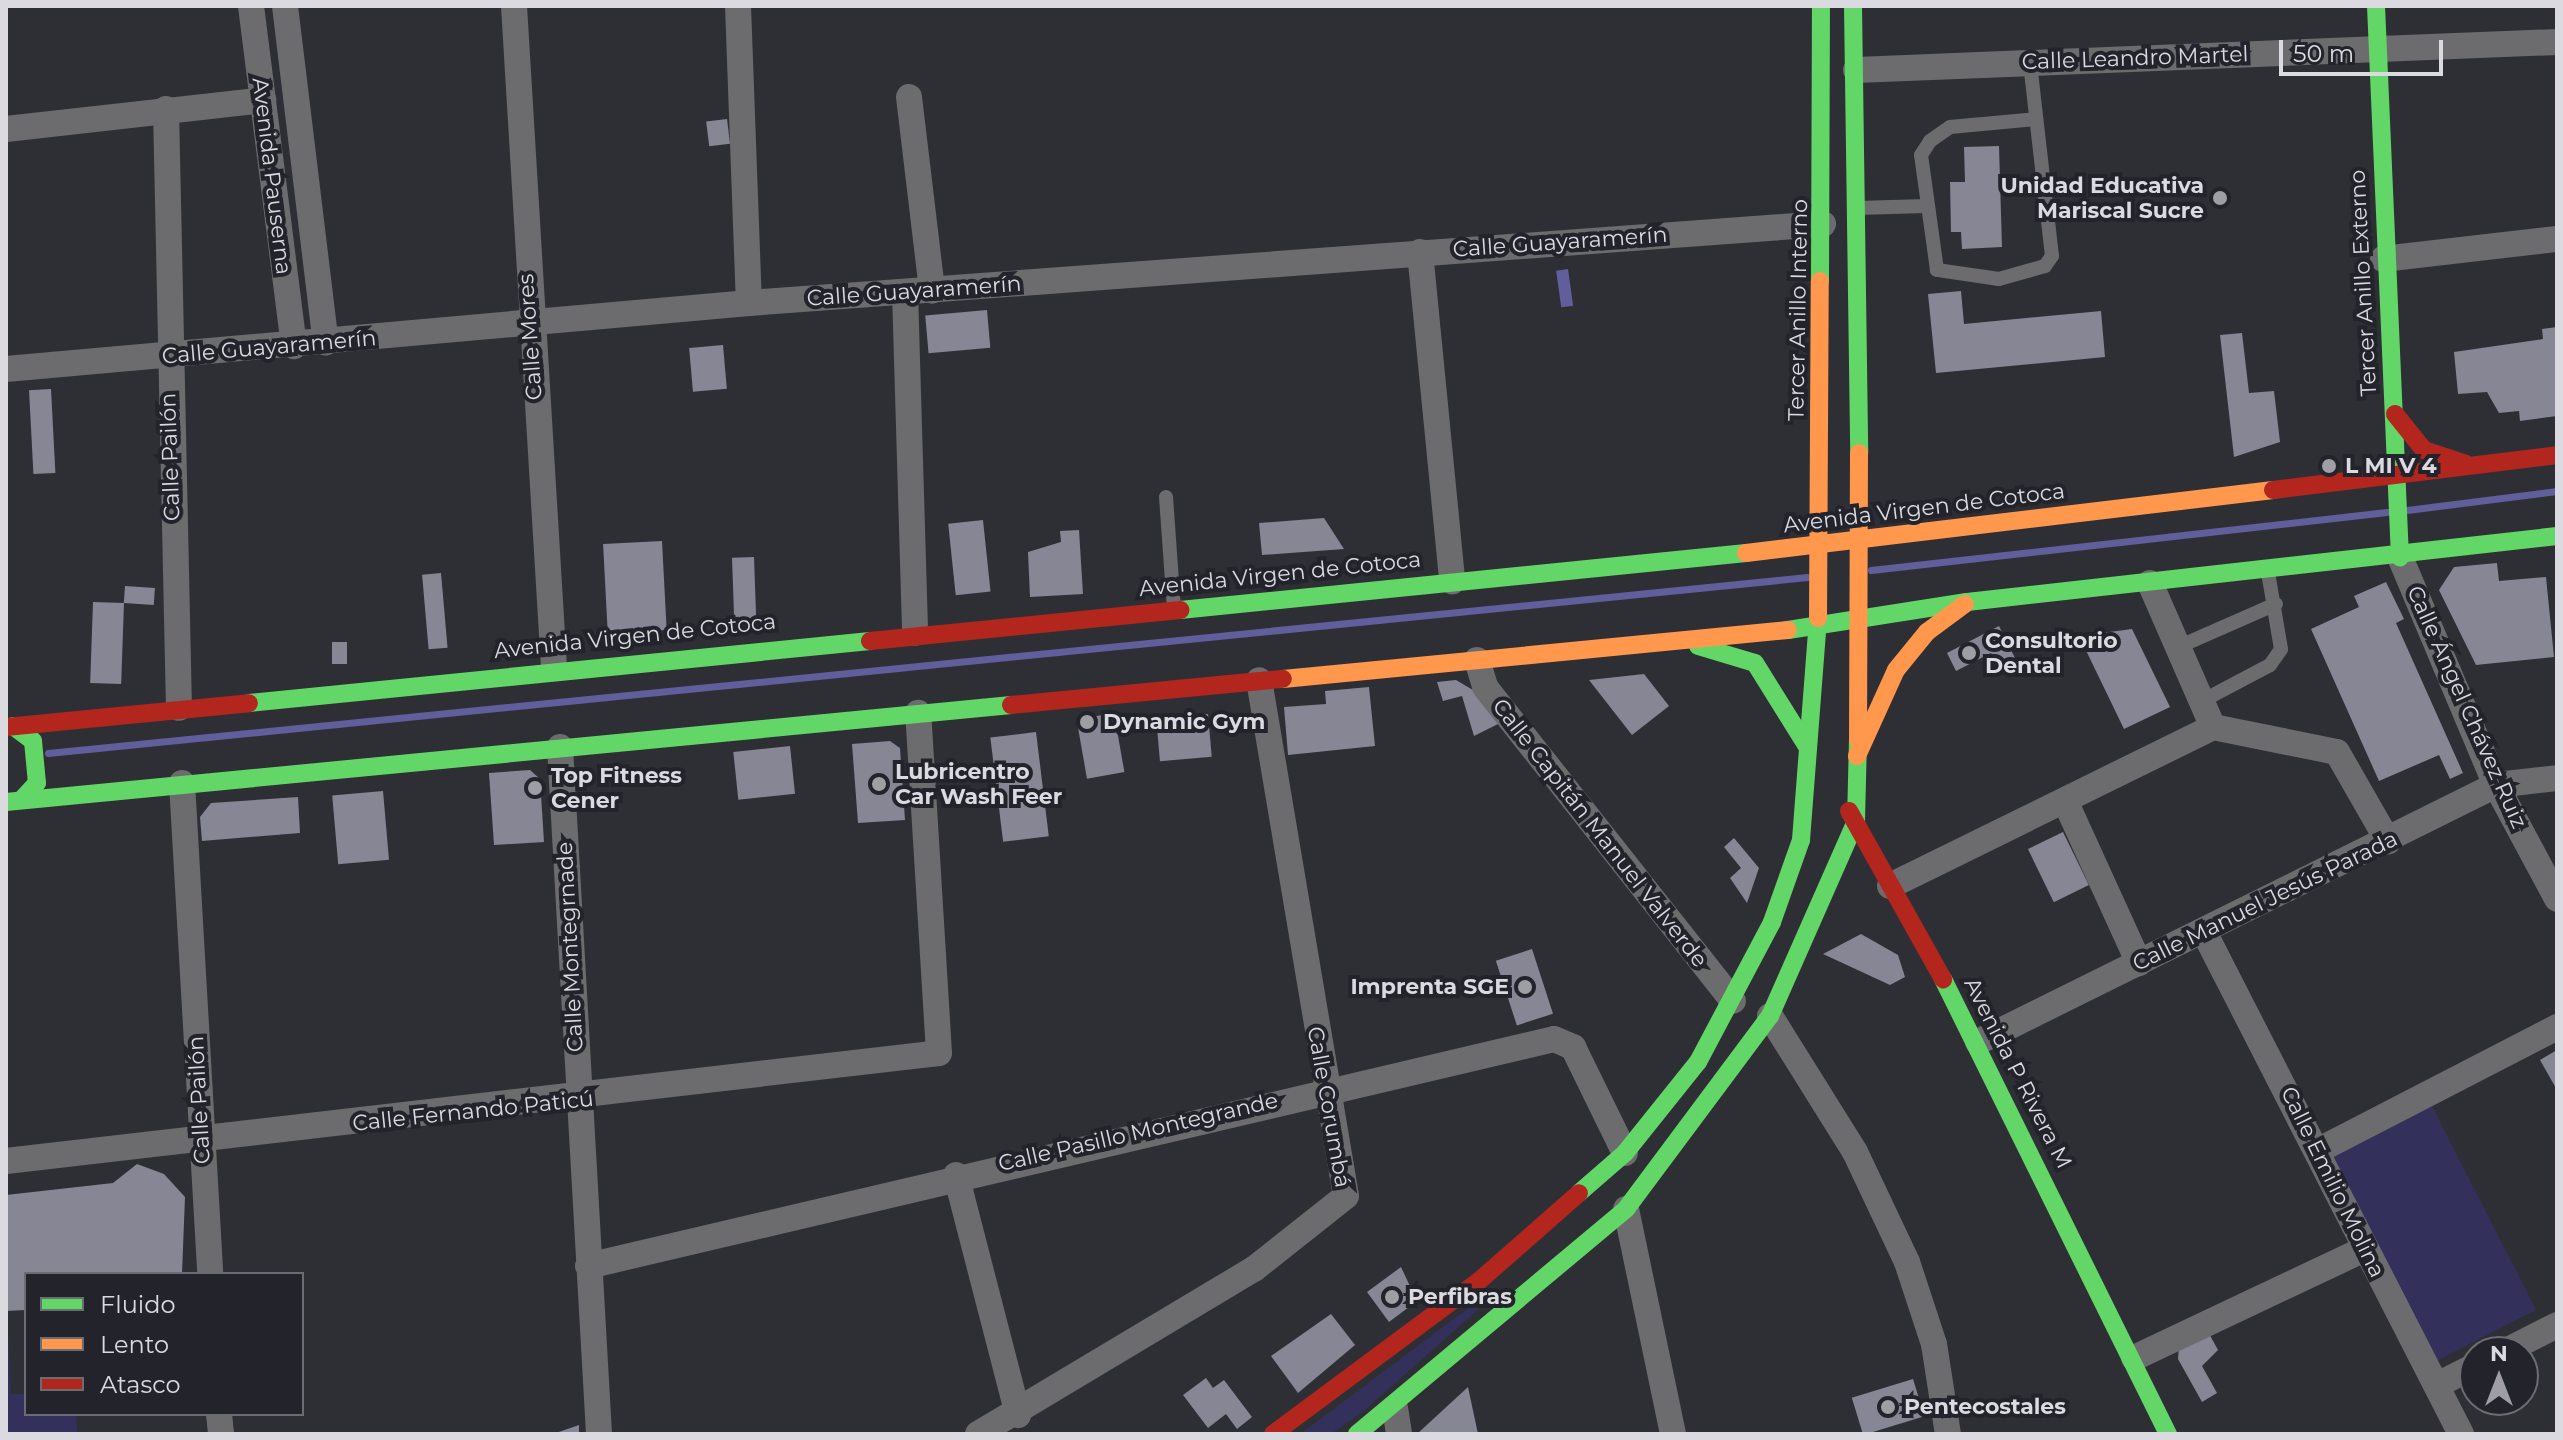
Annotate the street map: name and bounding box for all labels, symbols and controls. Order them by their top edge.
scale bar [2283,24,2447,74]
text: 50 m [2293,39,2354,68]
street label: Calle Leandro Martel [2021,41,2249,75]
street label: Avenida Pauserna [247,76,297,276]
street label: Tercer Anillo Externo [2344,169,2382,397]
place label: Unidad Educativa Mariscal Sucre [2000,172,2204,224]
marker: Unidad Educativa Mariscal Sucre [2211,189,2229,207]
street label: Tercer Anillo Interno [1783,199,1813,421]
street label: Calle Guayaramerín [1452,221,1668,263]
street label: Calle Guayaramerín [806,270,1022,312]
street label: Calle Mores [512,273,548,401]
street label: Calle Guayaramerín [161,324,377,370]
street label: Calle Pailón [155,392,185,522]
place label: L MI V 4 [2345,453,2437,479]
marker: L MI V 4 [2320,457,2338,475]
street label: Avenida Virgen de Cotoca [1782,478,2066,538]
street label: Avenida Virgen de Cotoca [1138,546,1422,602]
street label: Calle Ángel Chávez Ruiz [2401,582,2533,832]
street label: Avenida Virgen de Cotoca [493,608,777,664]
place label: Consultorio Dental [1985,627,2118,678]
marker: Consultorio Dental [1960,644,1978,662]
street label: Calle Capitán Manuel Valverde [1487,693,1713,973]
place label: Dynamic Gym [1103,709,1265,735]
marker: Dynamic Gym [1078,713,1096,731]
place label: Lubricentro Car Wash Feer [895,758,1062,810]
place label: Top Fitness Cener [551,762,682,814]
marker: Lubricentro Car Wash Feer [870,775,888,793]
marker: Top Fitness Cener [526,779,544,797]
street label: Calle Manuel Jesús Parada [2128,825,2402,977]
street label: Calle Montegrnade [551,841,589,1053]
street label: Avenida P Rivera M [1958,973,2078,1173]
place label: Imprenta SGE [1350,974,1509,1000]
marker: Imprenta SGE [1516,978,1534,996]
street label: Calle Corumbá [1302,1024,1356,1190]
street label: Calle Pailón [182,1035,216,1165]
street label: Calle Emilio Molina [2275,1082,2391,1282]
street label: Calle Fernando Paticú [351,1085,595,1137]
street label: Calle Pasillo Montegrande [996,1087,1280,1177]
legend [24,1272,304,1416]
place label: Perfibras [1408,1284,1512,1310]
marker: Perfibras [1383,1288,1401,1306]
text: Fluido [100,1290,176,1319]
text: Lento [100,1330,169,1359]
north arrow [2459,1336,2539,1416]
text: N [2490,1340,2508,1367]
text: Atasco [100,1370,181,1399]
place label: Pentecostales [1904,1394,2066,1420]
marker: Pentecostales [1879,1398,1897,1416]

